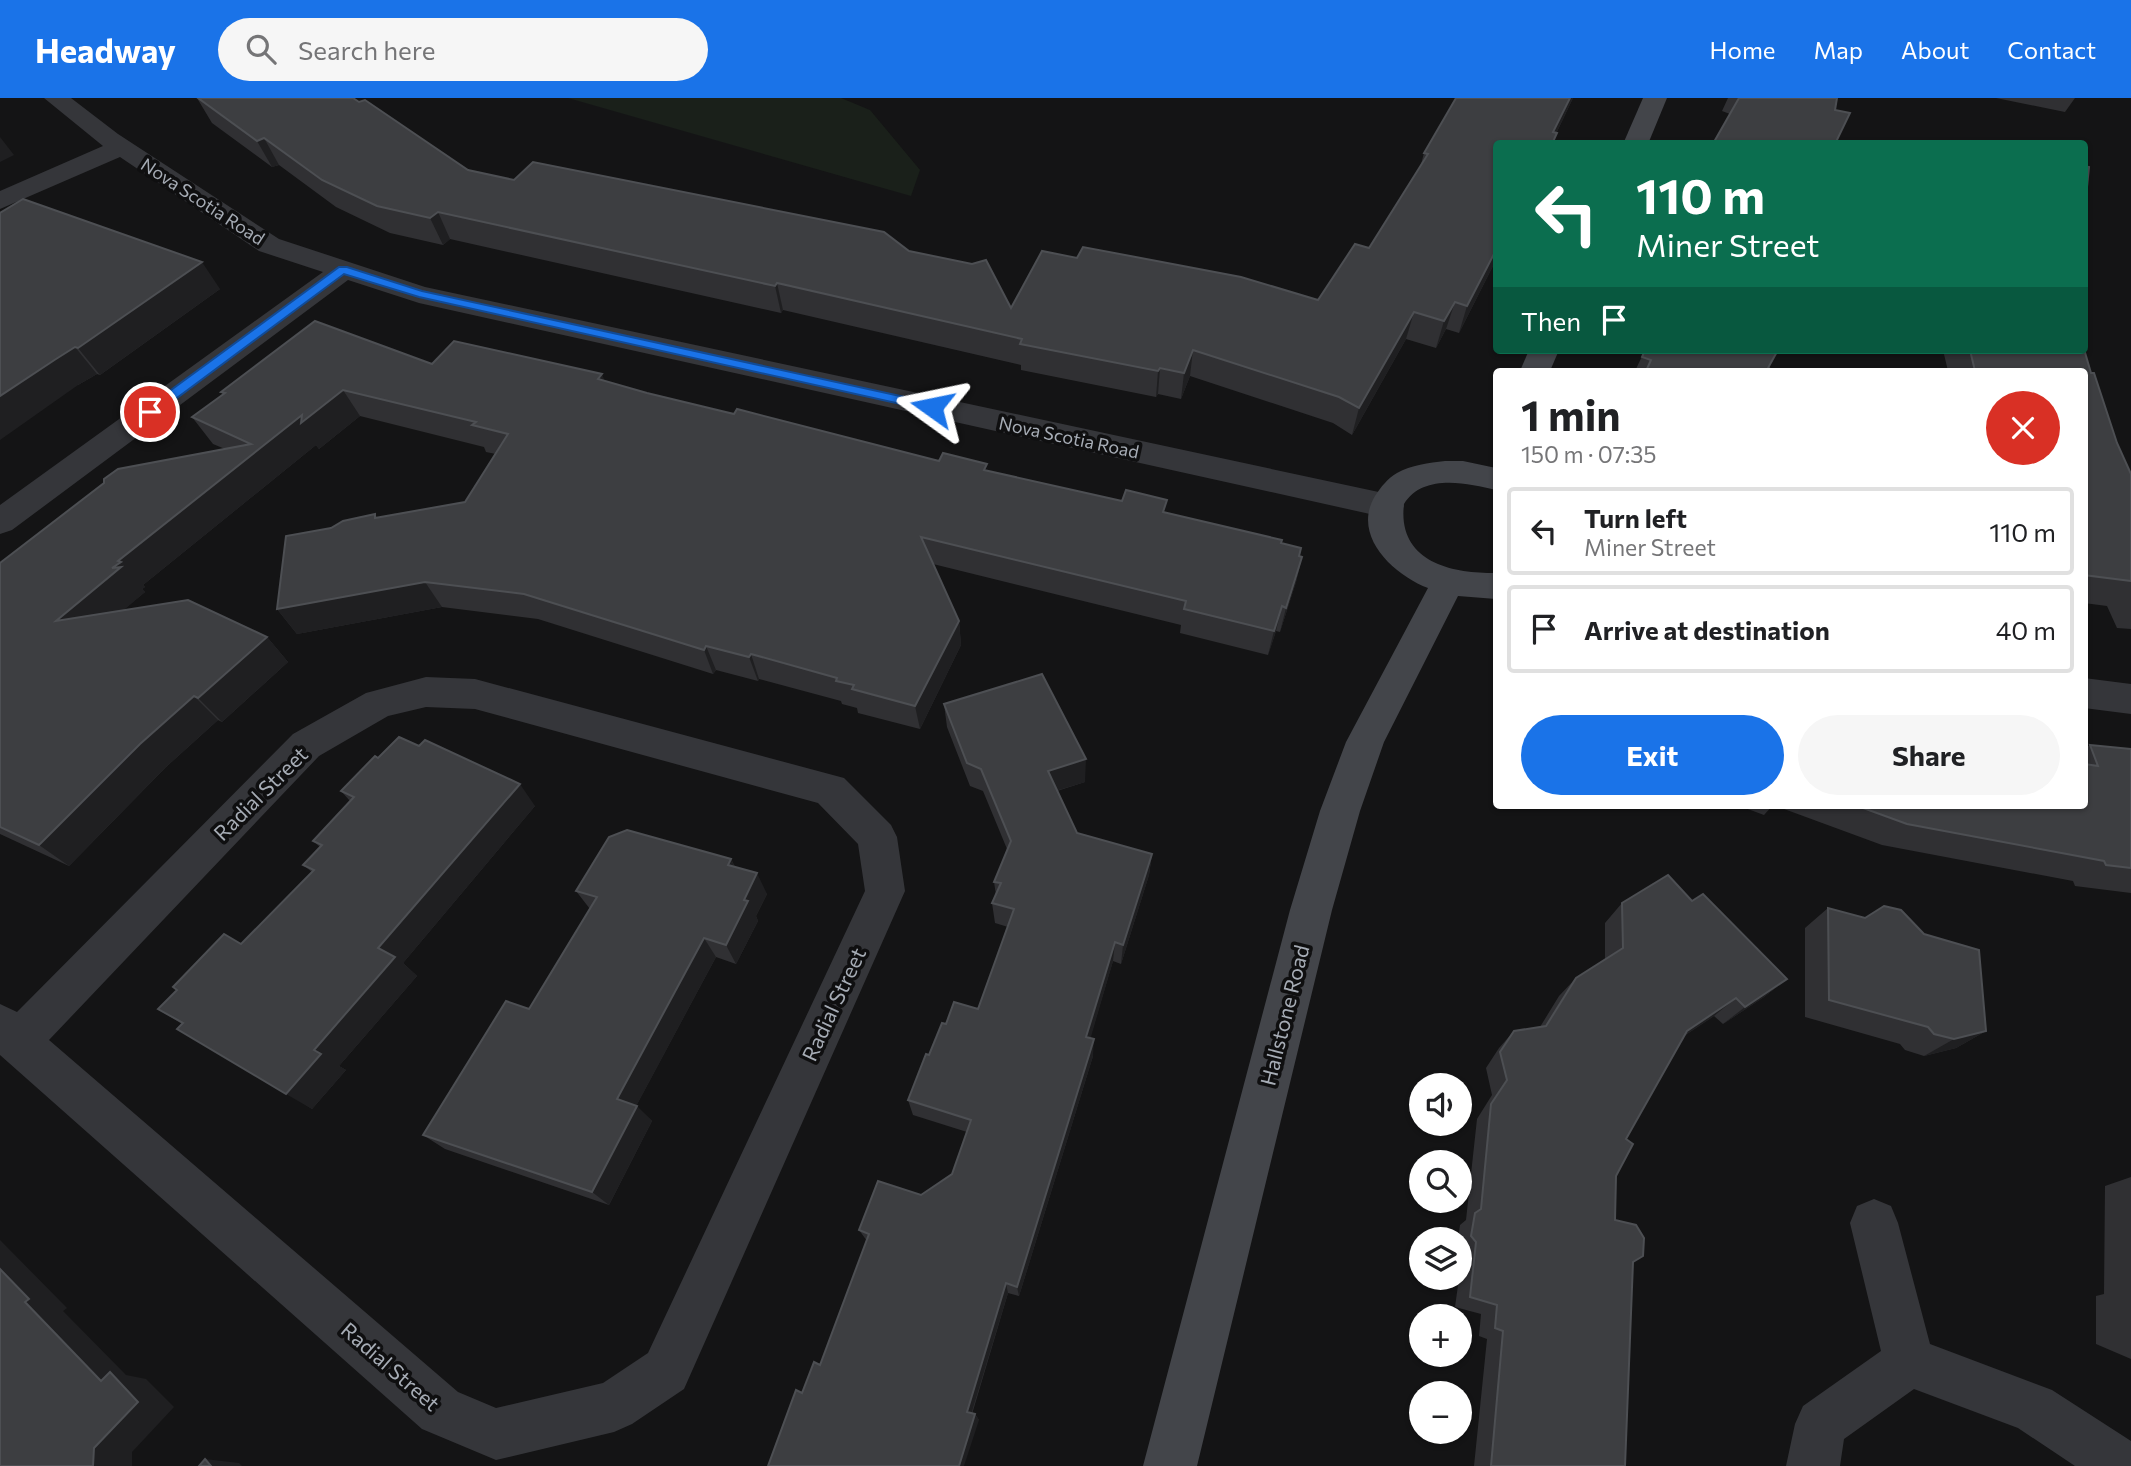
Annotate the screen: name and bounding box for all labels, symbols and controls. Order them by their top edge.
search box [218,18,708,81]
text: Headway [35,29,176,70]
icon: search [242,30,280,68]
text: Search here [298,34,436,65]
text: Home [1710,35,1776,64]
text: Map [1814,35,1863,64]
text: About [1901,35,1969,64]
text: Contact [2007,35,2096,64]
street label: Nova Scotia Road [137,153,269,249]
text: 110 m [1636,164,1765,224]
icon: left [1521,168,1612,259]
text: Miner Street [1636,224,1819,264]
icon: arrive [1595,301,1633,339]
text: Then [1521,305,1581,336]
position arrow [895,370,969,444]
pin [120,382,180,442]
text: 1 min [1521,388,1621,440]
button: close [1986,391,2060,465]
icon: arrive [131,393,169,431]
street label: Nova Scotia Road [997,411,1141,463]
text: 150 m · 07:35 [1521,440,1657,468]
text: Turn left [1584,502,1687,533]
icon: left [1525,512,1563,550]
text: 110 m [1989,516,2056,547]
text: Miner Street [1584,533,1716,561]
icon: arrive [1525,610,1563,648]
text: Arrive at destination [1584,614,1830,645]
text: 40 m [1996,614,2056,645]
button: Exit [1521,715,1784,795]
button: Share [1798,715,2060,795]
street label: Radial Street [208,741,312,845]
street label: Hallstone Road [1254,942,1314,1088]
street label: Radial Street [796,943,870,1065]
map controls [1409,1073,1472,1444]
button: sound [1409,1073,1472,1136]
button: search [1409,1150,1472,1213]
button: layers [1409,1227,1472,1290]
button: + [1409,1304,1472,1367]
street label: Radial Street [337,1316,445,1416]
button: − [1409,1381,1472,1444]

